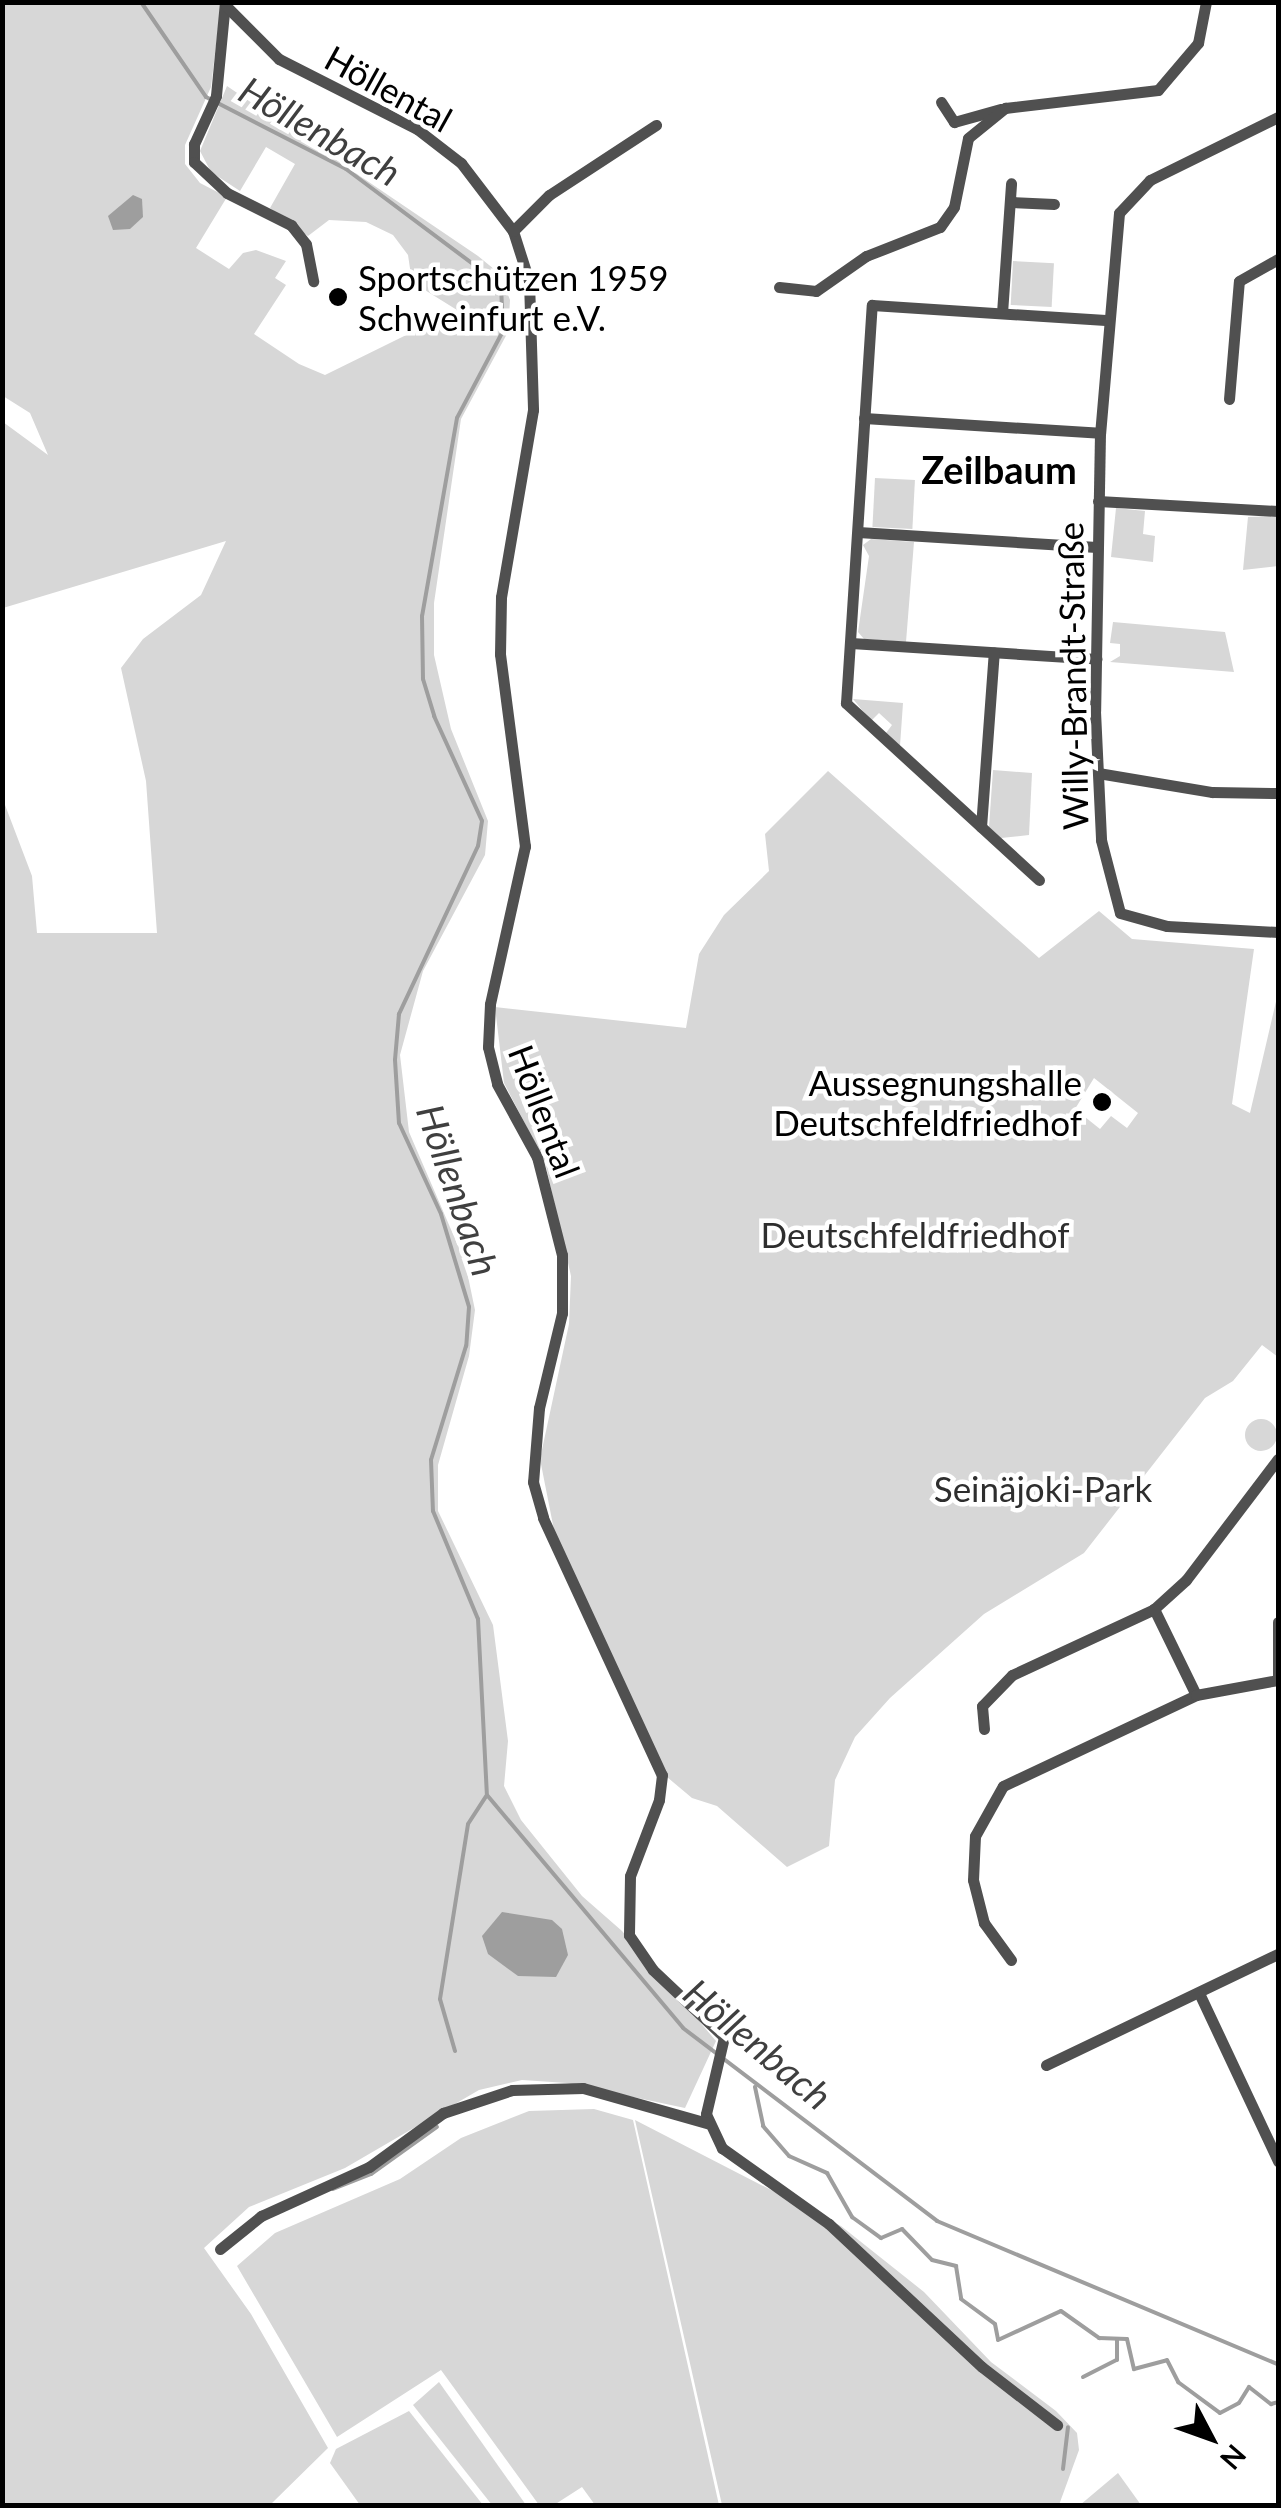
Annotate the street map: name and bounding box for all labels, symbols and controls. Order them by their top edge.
street label: Höllental [318,36,460,140]
water label: Höllenbach [231,67,409,195]
place label: Sportschützen 1959 Schweinfurt e.V. [358,256,668,338]
marker: Sportschützen 1959 Schweinfurt e.V. [327,286,349,308]
district label: Zeilbaum [921,447,1077,493]
street label: Willy-Brandt-Straße [1048,522,1096,830]
street label: Höllental [501,1039,589,1183]
place label: Aussegnungshalle Deutschfeldfriedhof [773,1061,1082,1143]
marker: Aussegnungshalle Deutschfeldfriedhof [1091,1091,1113,1113]
water label: Höllenbach [407,1098,509,1282]
park label: Deutschfeldfriedhof [761,1213,1069,1255]
park label: Seinäjoki-Park [934,1467,1152,1509]
water label: Höllenbach [675,1969,841,2119]
north arrow [1161,2388,1261,2488]
text: N [1214,2438,1254,2477]

